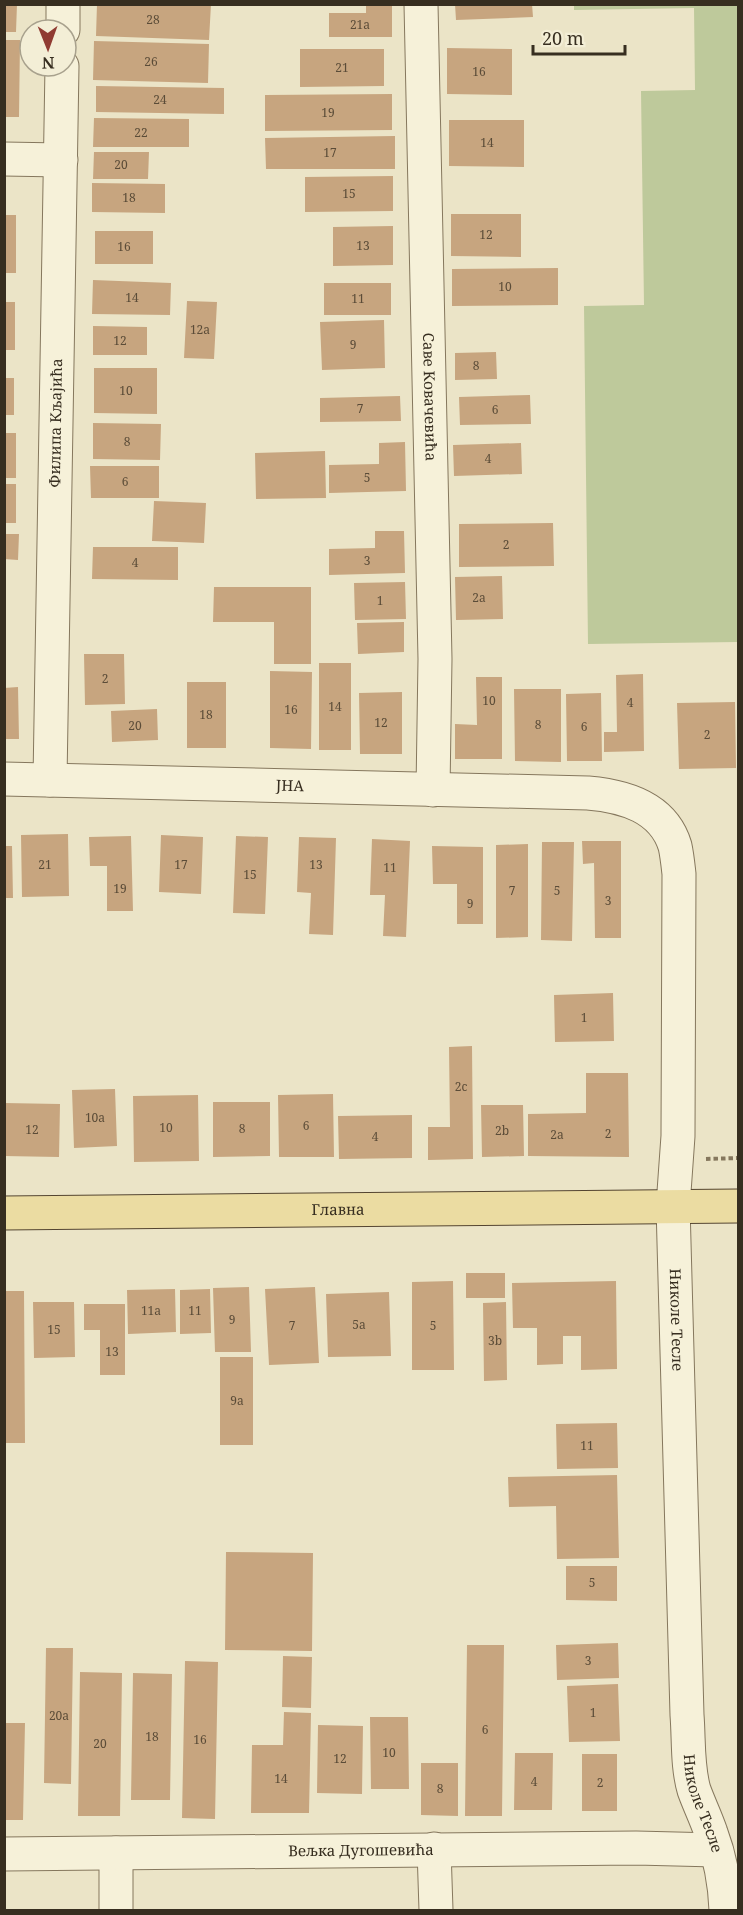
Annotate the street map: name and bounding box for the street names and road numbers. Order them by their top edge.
street label: Саве Ковачевића [419,332,442,461]
street label: Филипа Кљајића [44,358,66,488]
street label: ЈНА [275,774,305,795]
street label: Главна [311,1199,365,1219]
street label: Николе Тесле [666,1268,689,1371]
street label: Николе Тесле [680,1753,728,1855]
street label: Вељка Дугошевића [288,1839,434,1860]

